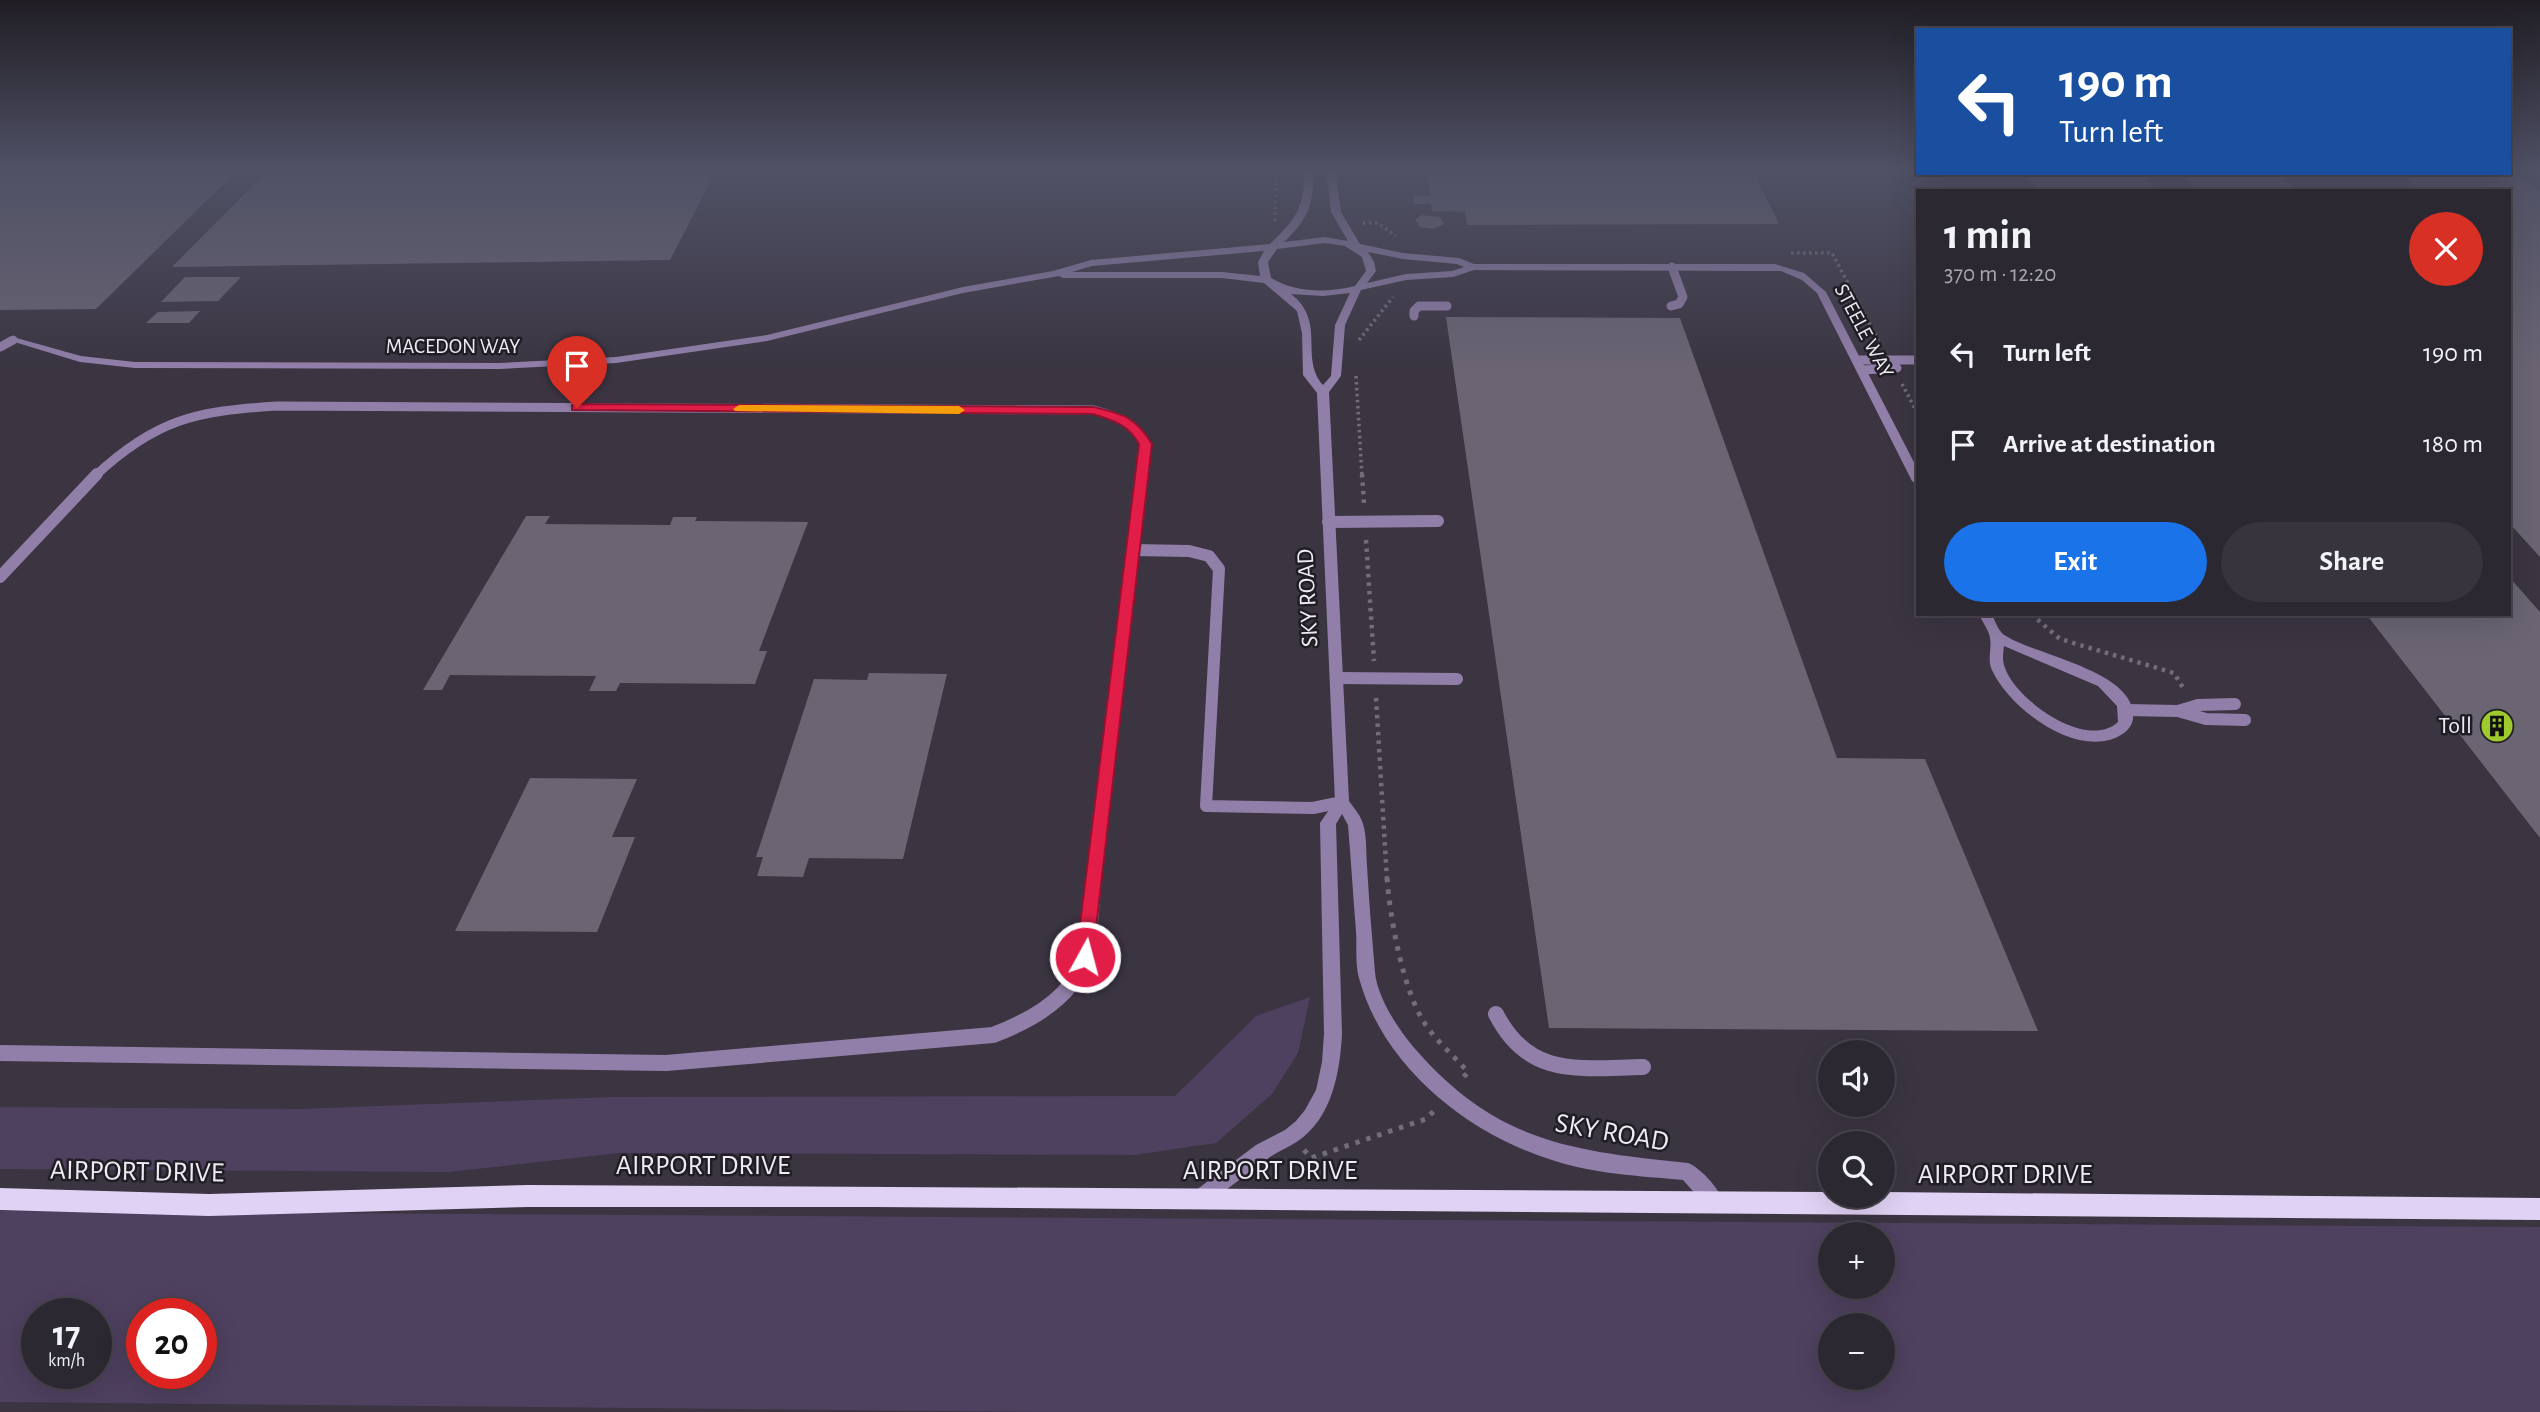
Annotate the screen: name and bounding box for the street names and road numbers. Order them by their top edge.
street label: STEELE WAY [1831,281,1897,381]
street label: MACEDON WAY [386,336,520,357]
street label: SKY ROAD [1293,548,1323,648]
street label: SKY ROAD [1553,1109,1671,1157]
street label: AIRPORT DRIVE [616,1152,790,1180]
street label: AIRPORT DRIVE [50,1156,224,1188]
street label: AIRPORT DRIVE [1183,1157,1357,1185]
street label: AIRPORT DRIVE [1918,1161,2092,1189]

